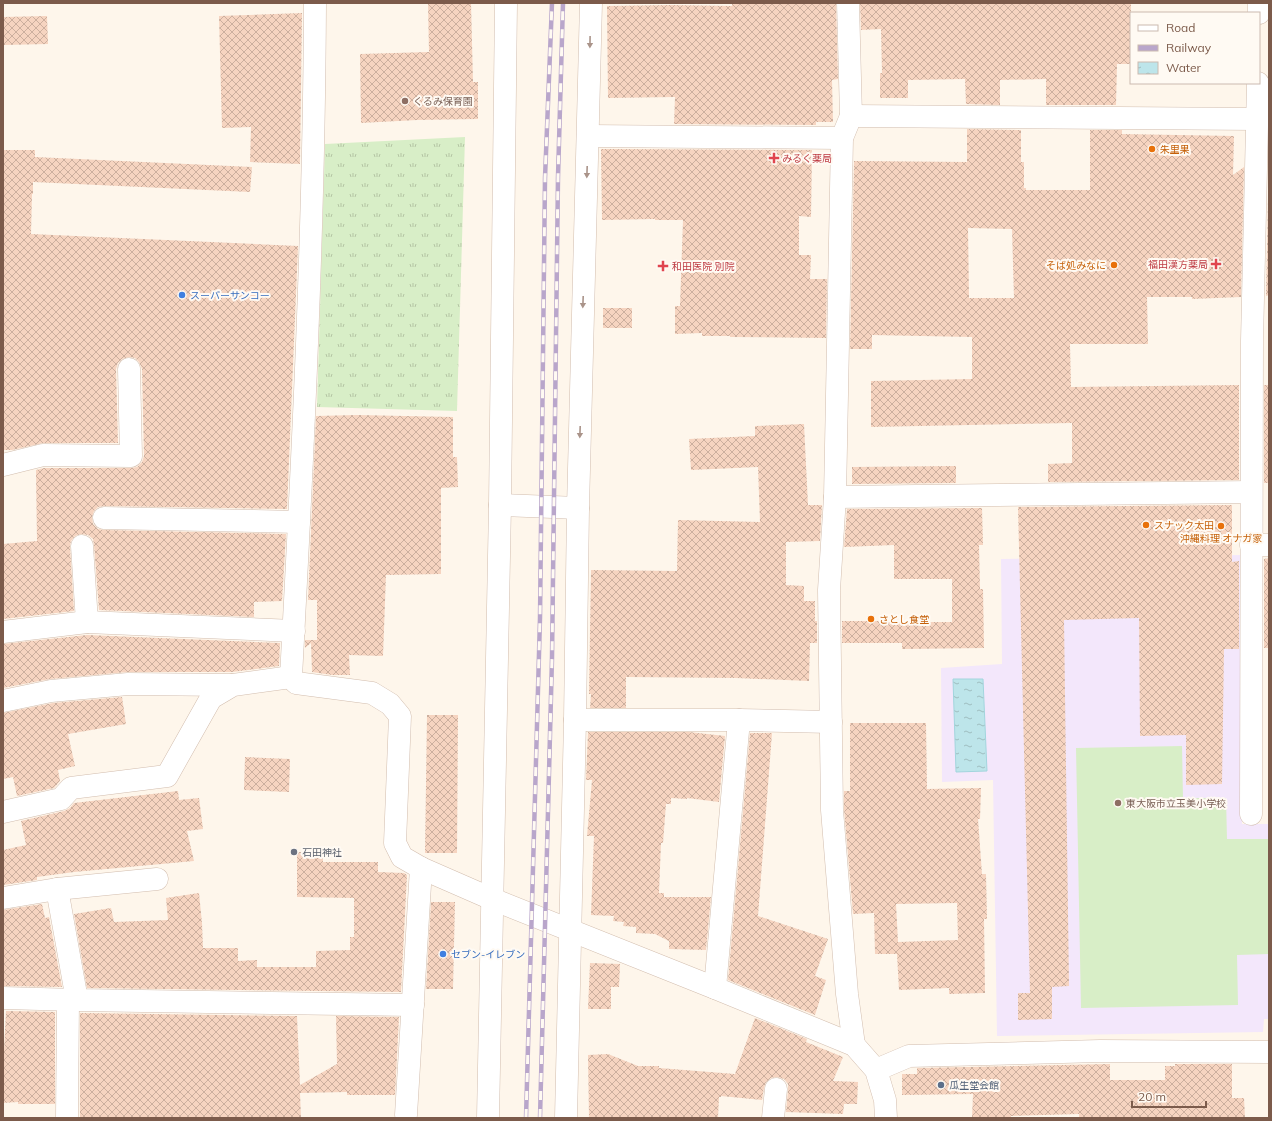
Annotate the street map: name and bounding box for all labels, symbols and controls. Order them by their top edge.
legend [1130,12,1260,84]
text: Road [1166,20,1195,35]
one-way arrow [587,36,593,49]
text: Railway [1166,40,1212,55]
text: Water [1166,60,1202,75]
place label: くるみ保育園 [413,95,473,108]
marker: くるみ保育園 [400,96,410,106]
place label: 朱里果 [1160,143,1190,156]
marker: 朱里果 [1147,144,1157,154]
place label: みるく薬局 [782,152,832,165]
marker: みるく薬局 [769,153,779,163]
one-way arrow [584,166,590,179]
place label: 福田漢方薬局 [1148,258,1208,271]
place label: そば処みなに [1046,259,1106,272]
marker: 福田漢方薬局 [1211,259,1221,269]
marker: 和田医院 別院 [657,260,669,272]
place label: 和田医院 別院 [672,260,735,273]
marker: そば処みなに [1109,260,1119,270]
place label: スーパーサンコー [190,289,270,302]
marker: スーパーサンコー [177,290,187,300]
one-way arrow [580,296,586,309]
one-way arrow [576,426,583,438]
place label: スナック太田 [1154,519,1214,532]
marker: スナック太田 [1141,520,1151,530]
marker: 沖縄料理 オナガ家 [1216,521,1226,531]
place label: 沖縄料理 オナガ家 [1180,532,1262,545]
place label: さとし食堂 [879,613,929,626]
marker: さとし食堂 [866,614,876,624]
place label: 東大阪市立玉美小学校 [1126,797,1226,810]
marker: 東大阪市立玉美小学校 [1113,798,1123,808]
place label: 石田神社 [302,846,342,859]
marker: 石田神社 [289,847,299,857]
place label: セブン-イレブン [451,948,525,961]
marker: セブン-イレブン [438,949,448,959]
place label: 瓜生堂会館 [949,1079,999,1092]
marker: 瓜生堂会館 [936,1080,946,1090]
scale bar [1132,1083,1206,1109]
text: 20 m [1138,1089,1166,1104]

